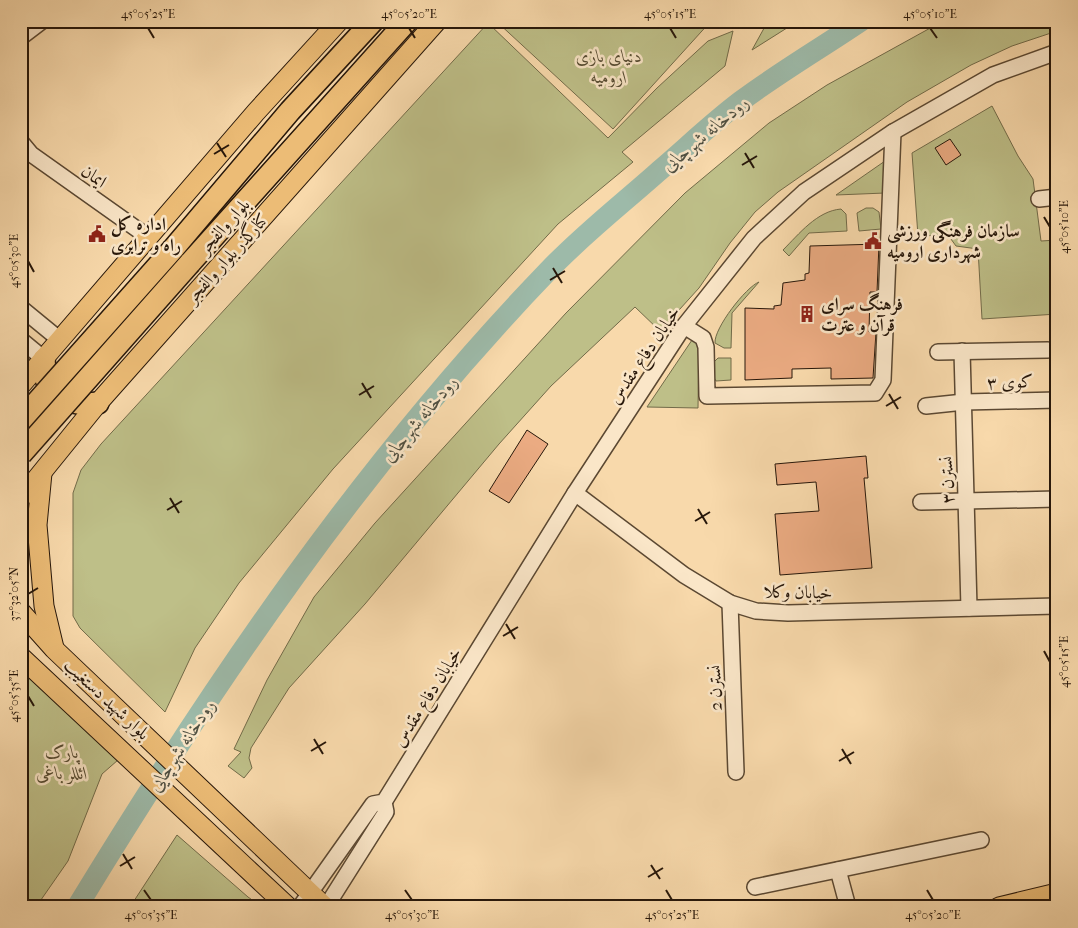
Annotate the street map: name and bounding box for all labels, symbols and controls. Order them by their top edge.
text: 45°05'25"E [121,7,175,21]
text: 45°05'20"E [381,7,437,21]
text: 45°05'15"E [644,7,696,21]
text: 45°05'10"E [903,7,957,21]
park label: دنیای بازی ارومیه [576,46,642,88]
water label: رودخانه شهرچایی [658,91,755,178]
street label: ایمان [77,160,111,193]
street label: بلوار والفجر [193,194,255,260]
text: 45°05'10"E [1057,200,1071,254]
street label: کنارگذر بلوار والفجر [178,207,274,310]
place label: اداره کل راه و ترابری [111,214,181,256]
place label: سازمان فرهنگی ورزشی شهرداری ارومیه [887,220,1020,264]
public building icon: اداره کل راه و ترابری [87,224,107,244]
public building icon: سازمان فرهنگی ورزشی شهرداری ارومیه [863,231,883,251]
text: 45°05'30"E [7,234,21,288]
place label: فرهنگ سرای قرآن و عترت [821,292,903,337]
street label: خیابان دفاع مقدس [604,302,688,410]
building icon: فرهنگ سرای قرآن و عترت [797,304,817,324]
water label: رودخانه شهرچایی [377,371,464,468]
street label: کوی ۳ [987,371,1033,394]
street label: نسترن ۳ [936,456,959,504]
text: 37°32'05"N [7,567,21,621]
street label: خیابان وکلا [763,581,833,604]
text: 45°05'15"E [1057,636,1071,688]
street label: خیابان دفاع مقدس [389,644,470,753]
street label: بلوار شهید دستغیب [59,654,154,745]
street label: نسترن 2 [704,665,727,711]
text: 45°05'35"E [7,670,21,722]
water label: رودخانه شهرچایی [144,695,222,797]
park label: پارک ائللر باغی [36,742,88,785]
text: 45°05'35"E [125,908,177,922]
text: 45°05'30"E [385,908,439,922]
text: 45°05'25"E [645,908,699,922]
text: 45°05'20"E [905,908,961,922]

